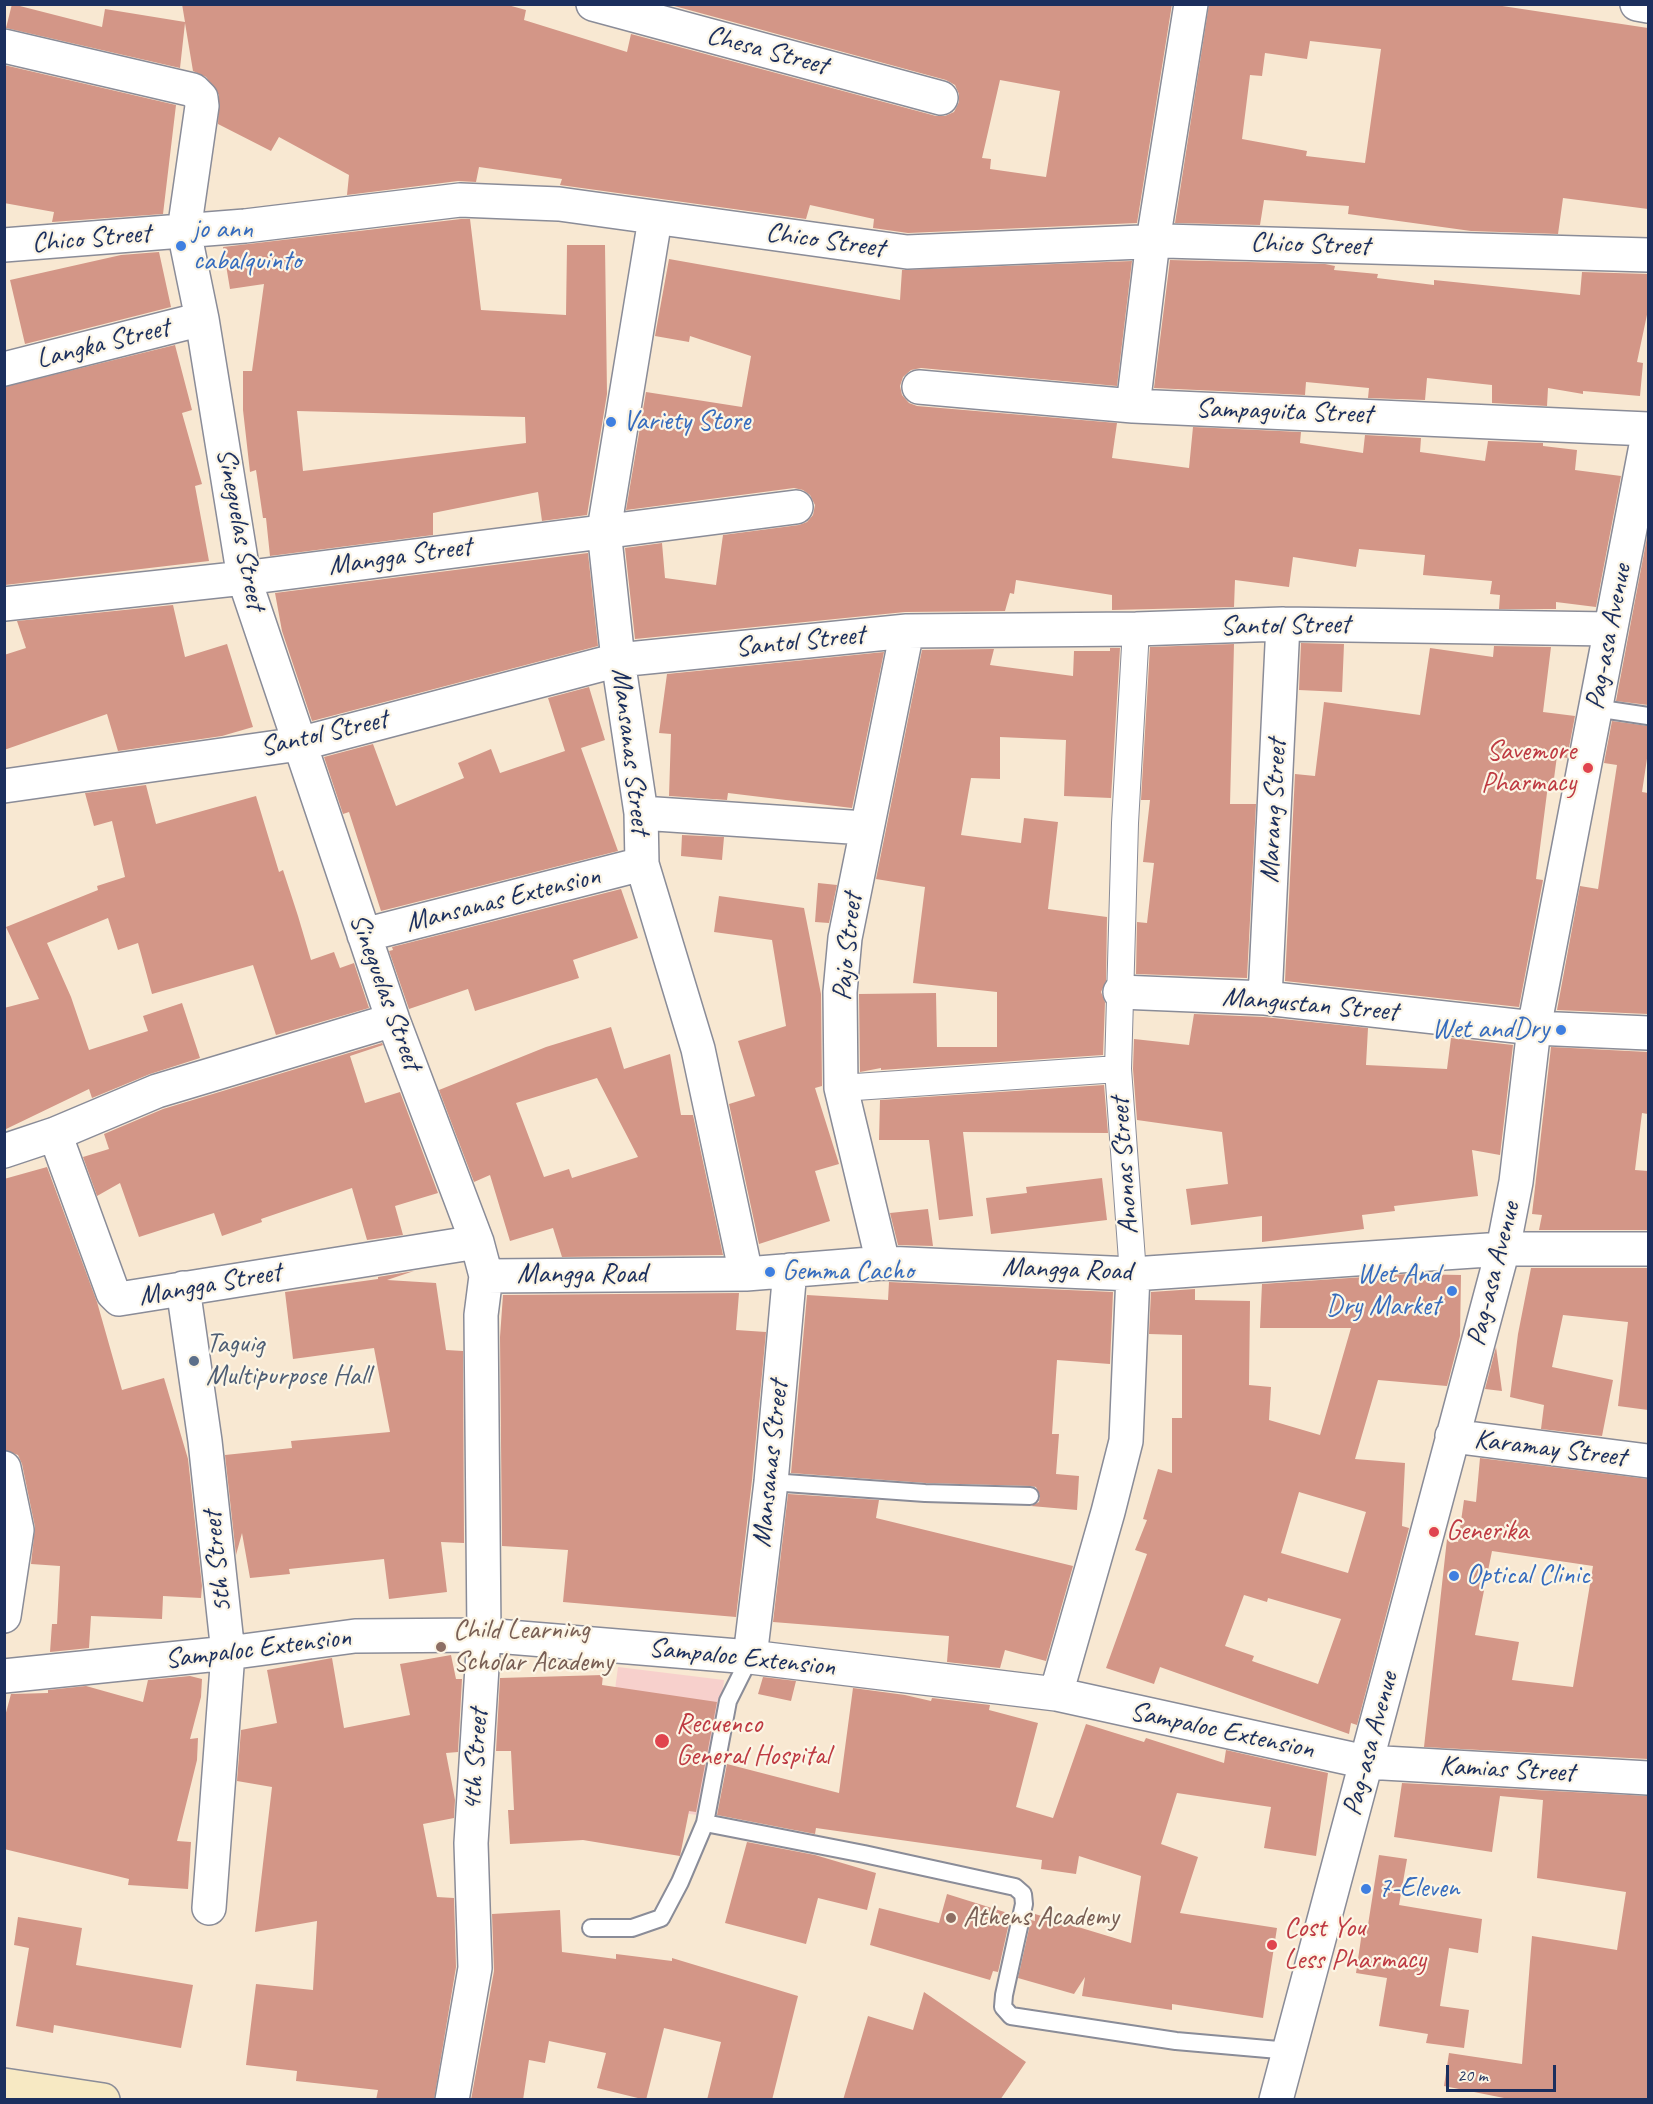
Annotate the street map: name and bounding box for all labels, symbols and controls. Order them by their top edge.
street label: Chesa Street [703,19,831,83]
place label: jo ann cabalquinto [193,213,301,279]
street label: Chico Street [764,216,886,266]
street label: Chico Street [30,217,152,261]
street label: Chico Street [1250,226,1370,264]
marker: jo ann cabalquinto [174,239,188,253]
street label: Langka Street [33,311,173,377]
street label: Sampaguita Street [1195,392,1373,432]
place label: Variety Store [623,405,750,439]
marker: Variety Store [604,415,618,429]
street label: Sineguelas Street [208,445,272,613]
street label: Mangga Street [326,530,474,584]
street label: Pag-asa Avenue [1578,561,1640,713]
street label: Santol Street [1220,608,1350,644]
street label: Santol Street [734,619,866,665]
street label: Mansanas Street [603,666,657,836]
street label: Santol Street [257,703,391,765]
place label: Savemore Pharmacy [1481,735,1576,801]
street label: Marang Street [1253,738,1295,884]
marker: Savemore Pharmacy [1581,761,1595,775]
street label: Mansanas Extension [402,860,604,940]
street label: Pajo Street [826,892,870,1002]
street label: Sineguelas Street [341,909,429,1075]
street label: Mangustan Street [1221,981,1399,1029]
place label: Wet andDry [1432,1013,1549,1047]
marker: Wet andDry [1554,1023,1568,1037]
street label: Anonas Street [1103,1096,1147,1236]
street label: Pag-asa Avenue [1460,1198,1528,1350]
street label: Mangga Road [1002,1251,1132,1289]
place label: Gemma Cacho [782,1255,914,1289]
street label: Mangga Street [136,1256,284,1314]
street label: Mangga Road [517,1258,647,1292]
place label: Wet And Dry Market [1326,1258,1440,1324]
marker: Gemma Cacho [763,1265,777,1279]
marker: Wet And Dry Market [1445,1284,1459,1298]
place label: Taguig Multipurpose Hall [206,1328,370,1394]
marker: Taguig Multipurpose Hall [187,1354,201,1368]
street label: Mansanas Street [746,1379,796,1549]
street label: Karamay Street [1472,1423,1628,1475]
street label: 5th Street [196,1509,240,1615]
place label: Generika [1446,1515,1528,1549]
marker: Generika [1427,1525,1441,1539]
place label: Optical Clinic [1466,1559,1590,1593]
marker: Optical Clinic [1447,1569,1461,1583]
place label: Child Learning Scholar Academy [453,1614,613,1680]
street label: Sampaloc Extension [163,1621,353,1677]
street label: Sampaloc Extension [647,1632,837,1684]
marker: Child Learning Scholar Academy [434,1640,448,1654]
street label: Pag-asa Avenue [1336,1669,1406,1819]
street label: Sampaloc Extension [1127,1695,1317,1767]
street label: 4th Street [456,1708,496,1812]
place label: Recuenco General Hospital [676,1708,830,1774]
marker: Recuenco General Hospital [653,1732,671,1750]
street label: Kamias Street [1439,1750,1575,1790]
place label: 7-Eleven [1378,1872,1459,1906]
marker: 7-Eleven [1359,1882,1373,1896]
place label: Athens Academy [963,1901,1119,1935]
marker: Athens Academy [944,1911,958,1925]
place label: Cost You Less Pharmacy [1284,1912,1426,1978]
marker: Cost You Less Pharmacy [1265,1938,1279,1952]
scale bar [1449,2053,1558,2091]
text: 20 m [1457,2064,1488,2086]

